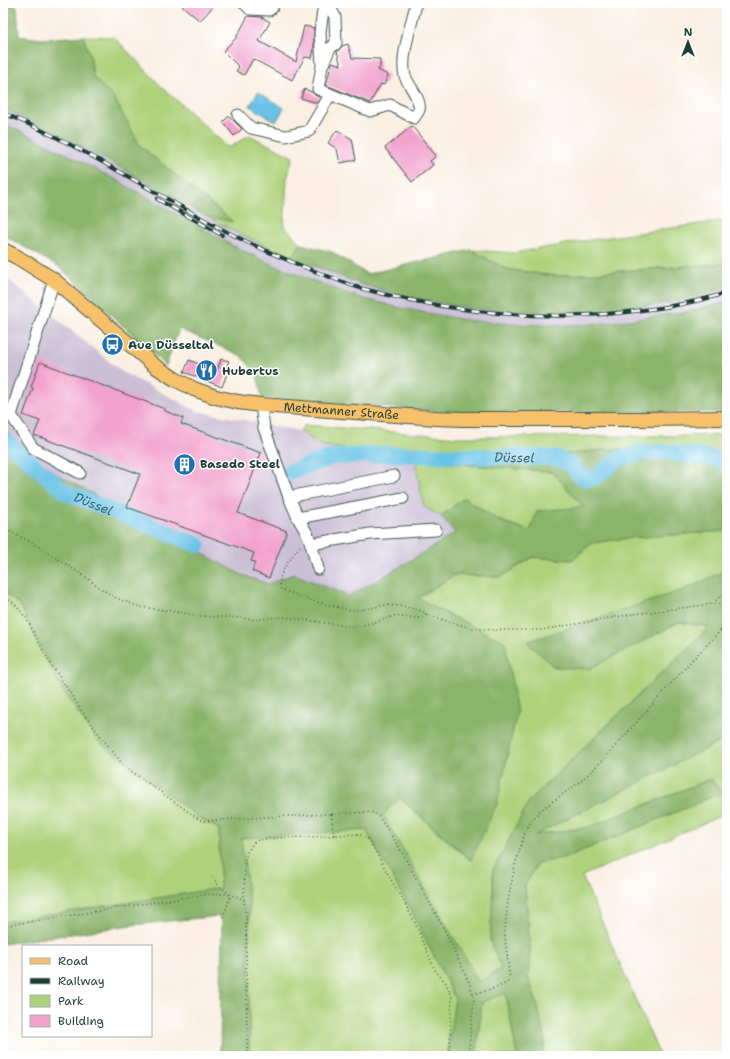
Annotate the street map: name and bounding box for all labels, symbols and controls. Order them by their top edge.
north arrow [668,22,708,62]
text: N [684,25,693,40]
bus stop icon: Aue Düsseltal [100,332,126,358]
place label: Aue Düsseltal [128,337,214,353]
restaurant icon: Hubertus [193,358,219,384]
place label: Hubertus [222,363,279,379]
street label: Mettmanner Straße [283,399,400,423]
water label: Düssel [494,448,535,466]
building icon: Basedo Steel [172,451,198,477]
place label: Basedo Steel [200,456,280,472]
water label: Düssel [72,488,115,519]
legend [22,945,152,1037]
text: Road [58,953,89,969]
text: Railway [58,973,105,989]
text: Park [58,993,84,1009]
text: Building [58,1013,104,1029]

